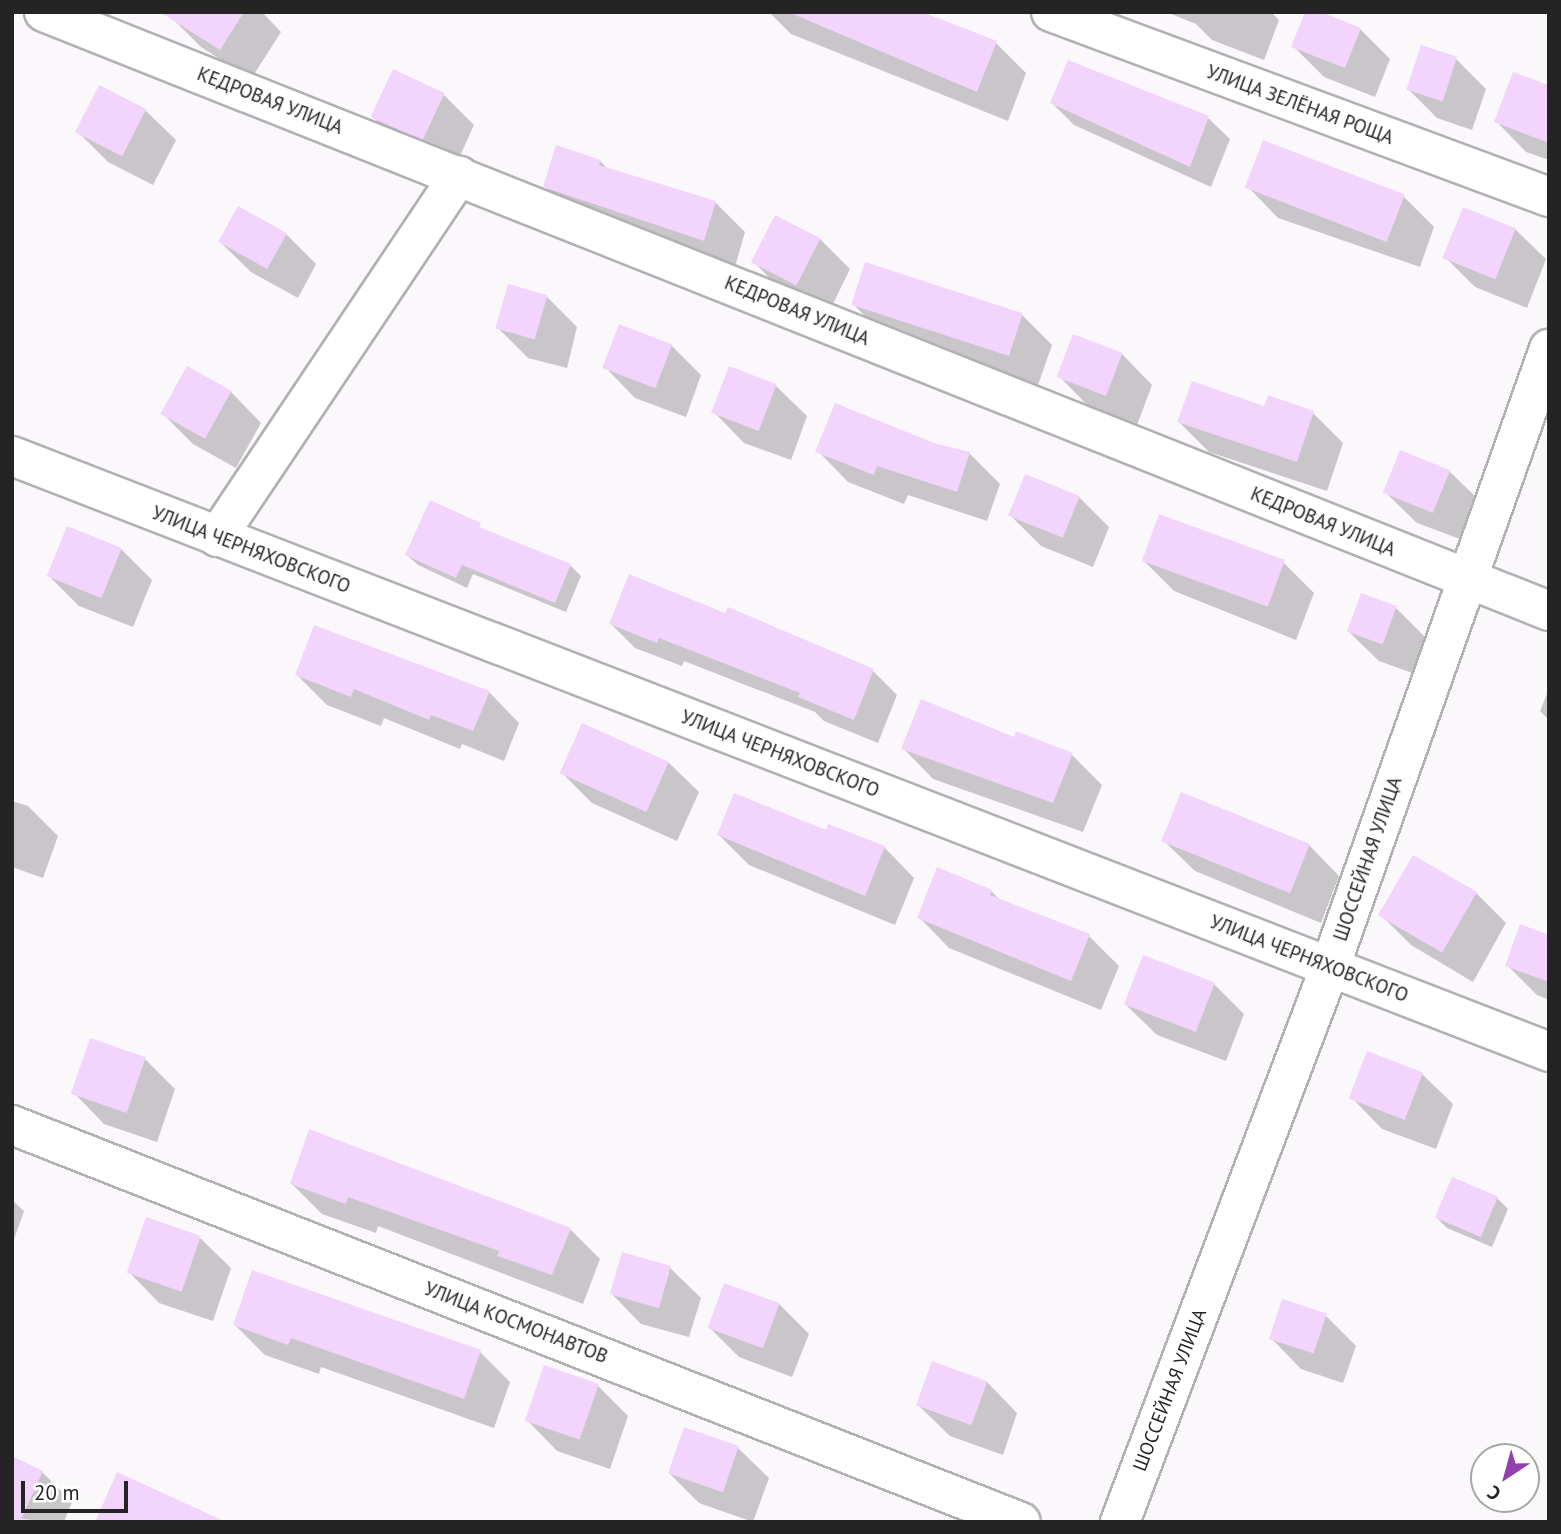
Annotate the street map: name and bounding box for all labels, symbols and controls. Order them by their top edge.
street label: УЛИЦА ЗЕЛЁНАЯ РОЩА [1203,60,1397,150]
street label: КЕДРОВАЯ УЛИЦА [194,63,346,139]
street label: КЕДРОВАЯ УЛИЦА [721,271,873,351]
street label: КЕДРОВАЯ УЛИЦА [1247,482,1399,562]
street label: УЛИЦА ЧЕРНЯХОВСКОГО [148,502,354,598]
street label: УЛИЦА ЧЕРНЯХОВСКОГО [677,706,883,802]
street label: ШОССЕЙНАЯ УЛИЦА [1329,774,1407,944]
street label: УЛИЦА ЧЕРНЯХОВСКОГО [1206,911,1412,1007]
street label: УЛИЦА КОСМОНАВТОВ [421,1277,611,1369]
street label: ШОССЕЙНАЯ УЛИЦА [1128,1305,1212,1475]
north arrow [1470,1443,1540,1513]
scale bar [24,1468,131,1512]
text: 20 m [34,1479,80,1506]
text: С [1482,1481,1505,1506]

